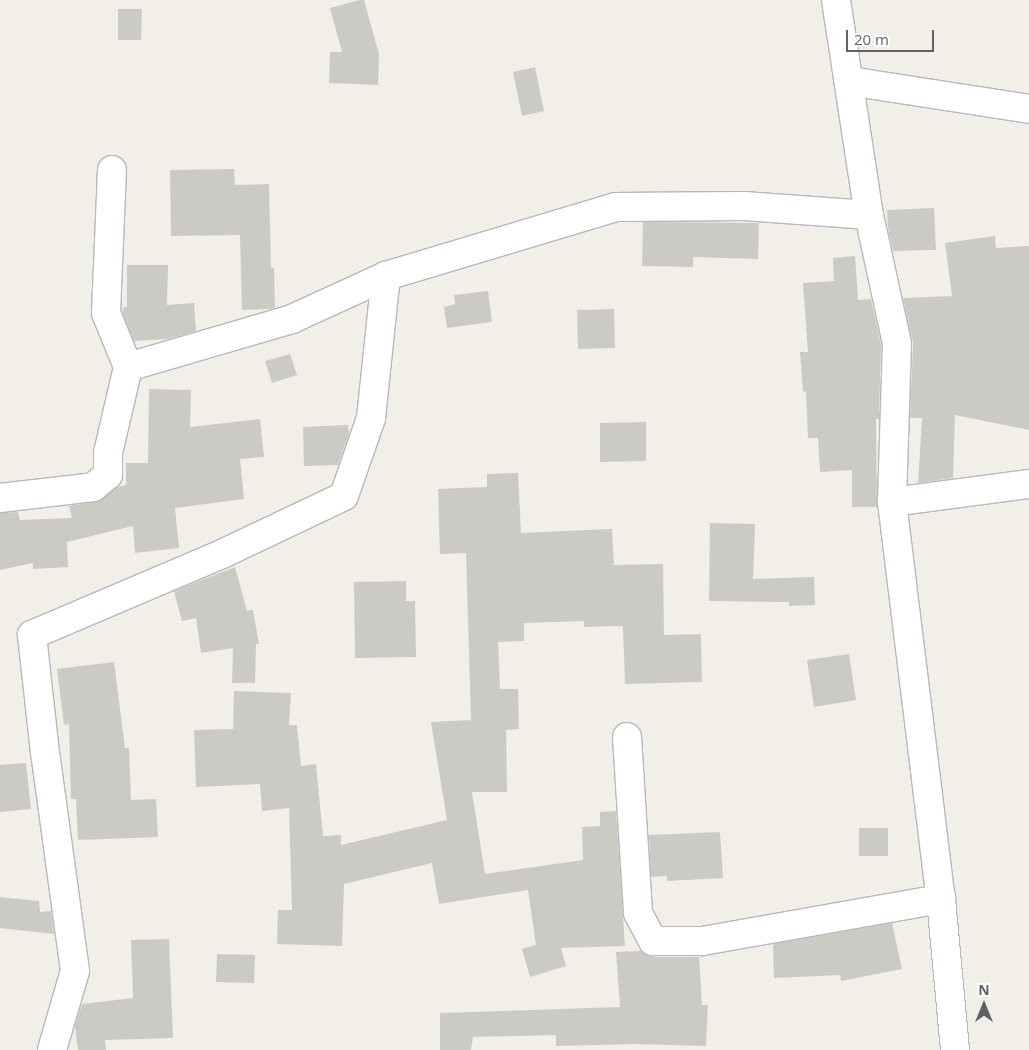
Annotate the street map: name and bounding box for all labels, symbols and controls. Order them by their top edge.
scale bar [849,20,936,52]
text: 20 m [854,29,889,49]
north arrow [959,980,1009,1030]
text: N [978,980,990,999]

